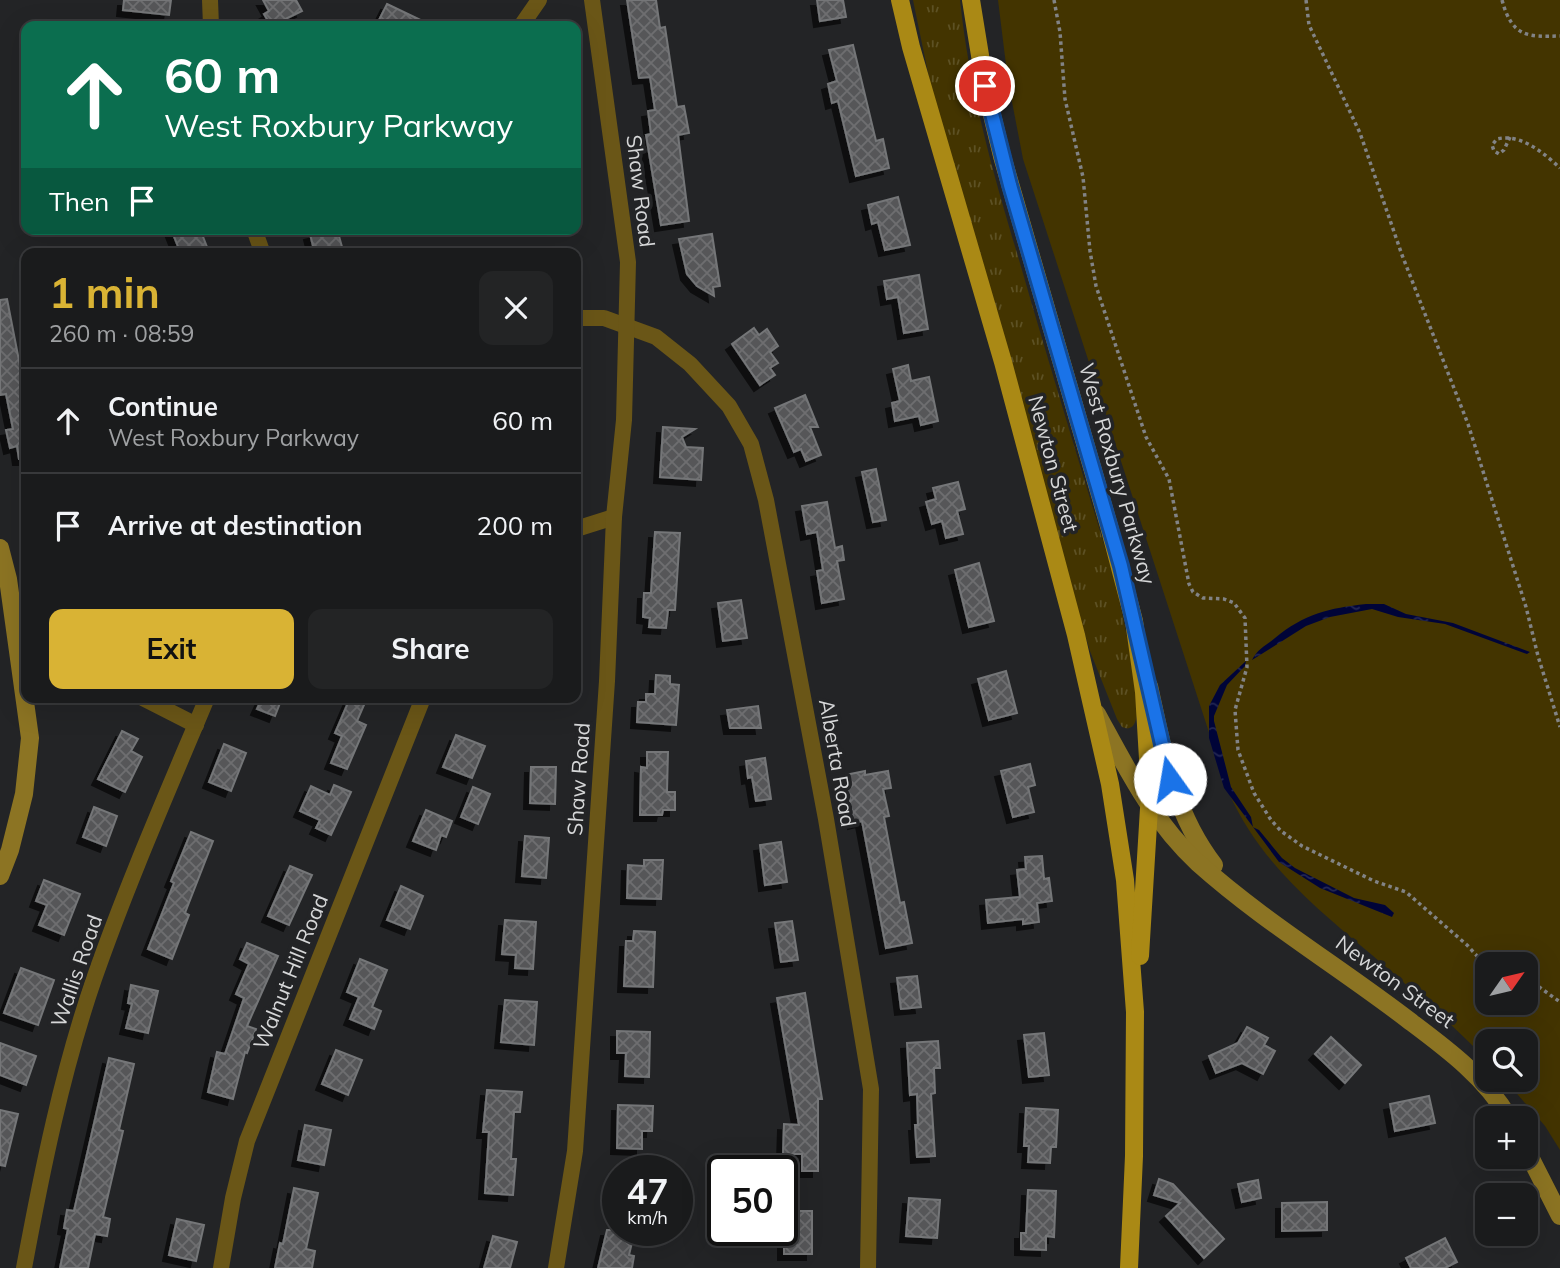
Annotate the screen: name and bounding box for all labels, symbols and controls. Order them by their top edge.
text: 60 m [164,44,280,105]
icon: ahead [49,49,140,140]
pin [955,56,1015,116]
icon: arrive [966,67,1004,105]
text: West Roxbury Parkway [164,105,513,145]
street label: Shaw Road [621,133,661,249]
icon: arrive [123,182,161,220]
text: Then [49,185,109,218]
text: 1 min [49,266,160,319]
button: close [479,271,553,345]
text: 260 m · 08:59 [49,319,194,348]
street label: West Roxbury Parkway [1074,360,1162,587]
text: Continue [108,390,218,423]
street label: Newton Street [1023,393,1085,535]
icon: ahead [49,402,87,440]
text: 60 m [492,404,553,437]
text: West Roxbury Parkway [108,423,359,452]
icon: arrive [49,507,87,545]
text: Arrive at destination [108,509,363,542]
text: 200 m [477,509,553,542]
button: Exit [49,609,294,689]
button: Share [308,609,553,689]
street label: Alberta Road [814,697,862,829]
street label: Shaw Road [561,722,595,836]
position arrow [1133,742,1207,816]
street label: Walnut Hill Road [247,890,333,1053]
street label: Wallis Road [45,911,107,1030]
street label: Newton Street [1331,929,1460,1033]
north arrow [1475,952,1538,1015]
map controls [1475,952,1538,1246]
button: search [1475,1029,1538,1092]
button: + [1475,1106,1538,1169]
speed limit sign: 50 [707,1155,798,1246]
text: 47 [626,1169,669,1213]
button: − [1475,1183,1538,1246]
text: km/h [627,1206,668,1229]

